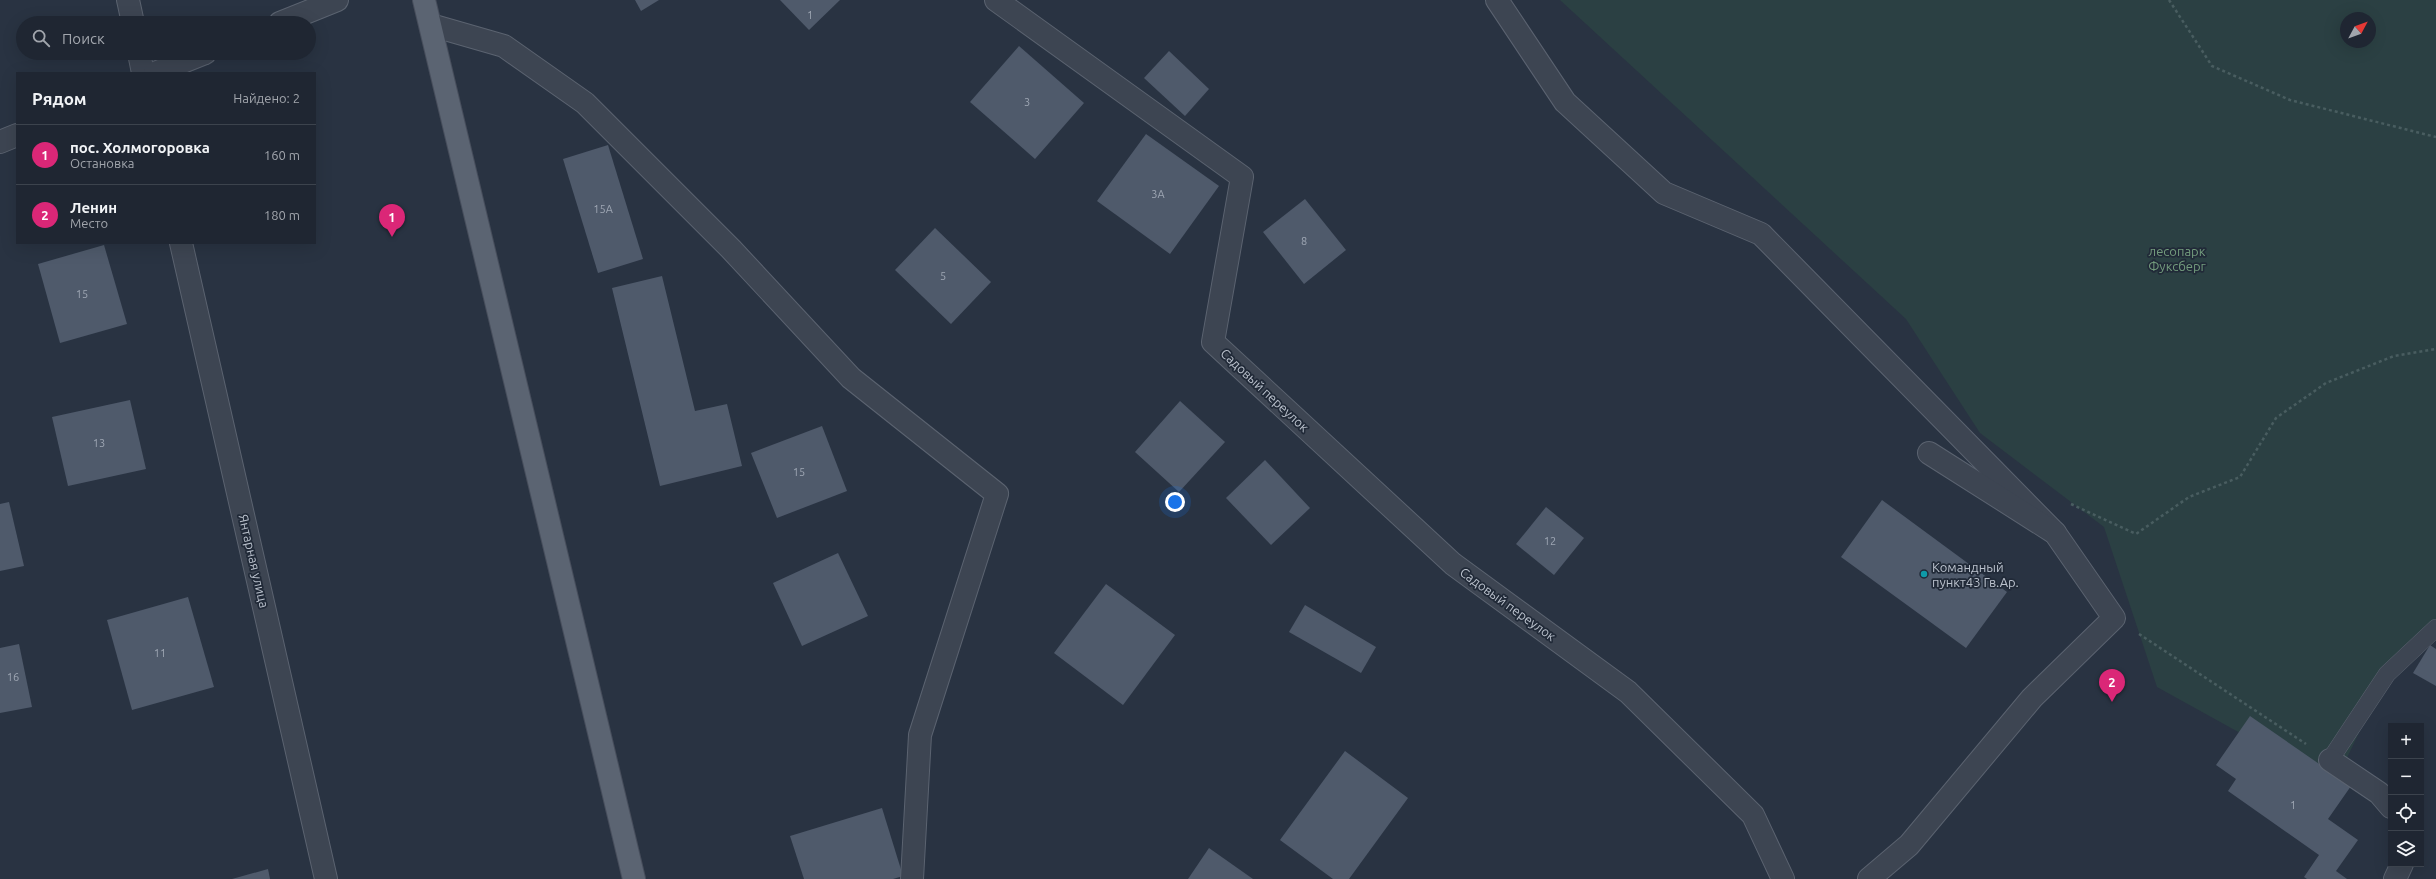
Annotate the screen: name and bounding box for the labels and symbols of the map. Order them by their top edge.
house number: 1 [807,9,813,21]
north arrow [2340,12,2376,48]
house number: 3 [1024,96,1030,108]
house number: 3А [1151,188,1166,200]
house number: 15А [593,203,614,215]
pin: 1 [379,204,405,237]
house number: 8 [1301,235,1307,247]
park label: лесопарк Фуксберг [2148,244,2207,273]
house number: 5 [940,270,946,282]
house number: 15 [76,288,88,300]
street label: Садовый переулок [1218,346,1312,434]
house number: 13 [93,437,105,449]
house number: 15 [793,466,805,478]
your location [1165,492,1185,512]
street label: Янтарная улица [236,513,272,609]
house number: 12 [1544,535,1556,547]
place label: Командный пункт43 Гв.Ар. [1932,560,2019,589]
street label: Садовый переулок [1457,565,1559,644]
marker: Командный пункт43 Гв.Ар. [1919,569,1929,579]
house number: 11 [154,647,166,659]
pin: 2 [2099,669,2125,702]
house number: 16 [7,671,19,683]
house number: 1 [2290,799,2296,811]

